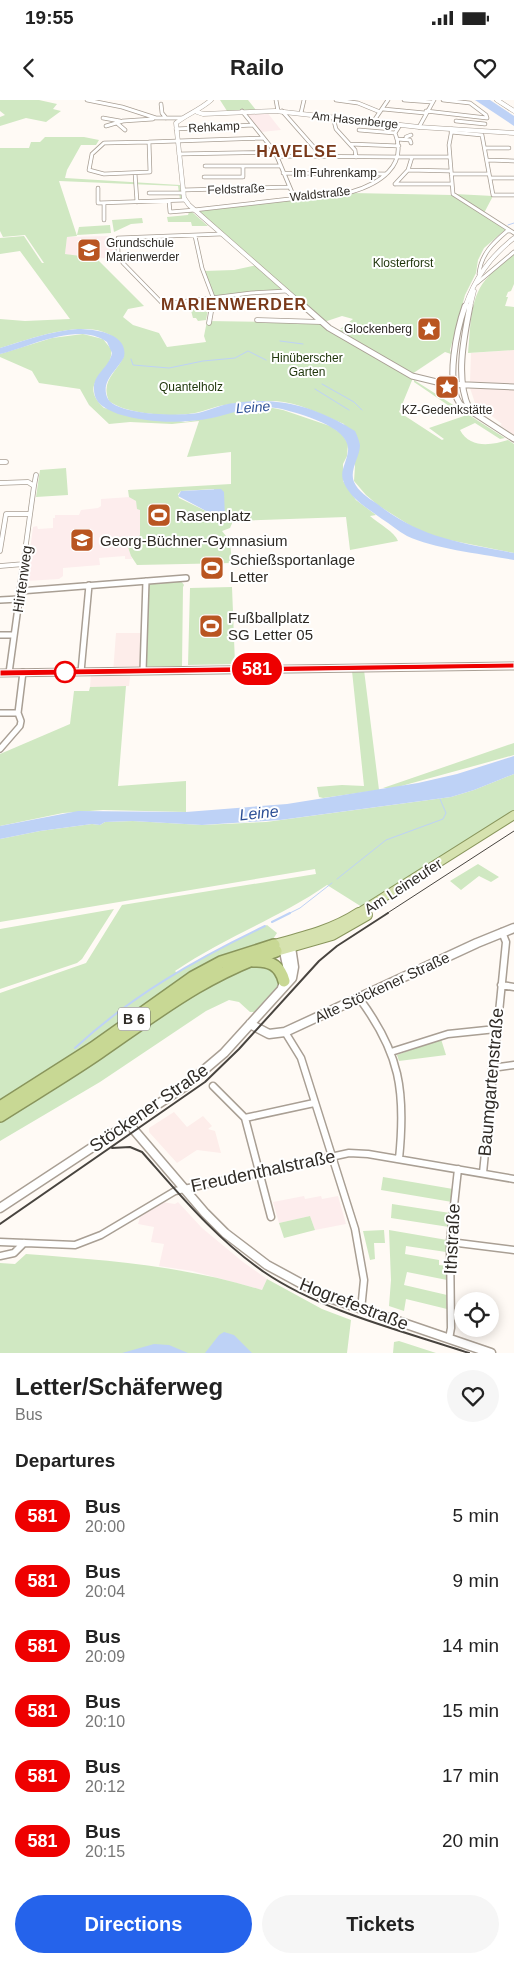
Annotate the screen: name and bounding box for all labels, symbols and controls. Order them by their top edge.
text: 19:55 [25,7,74,28]
icon: back [15,54,43,82]
icon: heart [471,54,499,82]
text: Railo [230,55,284,80]
street label: Am Hasenberge [311,109,399,132]
street label: Rehkamp [188,119,240,135]
district label: HAVELSE [256,143,338,160]
street label: Im Fuhrenkamp [293,166,377,180]
street label: Feldstraße [207,181,265,197]
street label: Waldstraße [289,184,351,204]
place label: Grundschule Marienwerder [106,236,179,264]
school or university icon: Grundschule Marienwerder [76,237,102,263]
park label: Klosterforst [373,256,434,270]
district label: MARIENWERDER [161,296,307,313]
place icon: Glockenberg [416,316,442,342]
place label: Glockenberg [344,322,412,336]
park label: Hinüberscher Garten [271,351,343,379]
place icon: KZ-Gedenkstätte [434,374,460,400]
park label: Quantelholz [159,380,223,394]
water label: Leine [235,398,271,416]
place label: KZ-Gedenkstätte [402,403,493,417]
sports icon: Rasenplatz [146,502,172,528]
place label: Rasenplatz [176,507,251,524]
school or university icon: Georg-Büchner-Gymnasium [69,527,95,553]
place label: Georg-Büchner-Gymnasium [100,532,288,549]
street label: Hirtenweg [9,544,35,614]
place label: Schießsportanlage Letter [230,551,355,585]
sports icon: Schießsportanlage Letter [199,555,225,581]
place label: Fußballplatz SG Letter 05 [228,609,313,643]
sports icon: Fußballplatz SG Letter 05 [198,613,224,639]
line badge: 581 [228,653,286,685]
text: 581 [242,659,272,679]
unlabelled marker [54,661,76,683]
water label: Leine [239,802,279,823]
street label: Am Leineufer [361,855,445,917]
street label: Alte Stöckener Straße [312,948,452,1026]
street label: Baumgartenstraße [475,1007,507,1157]
road number: B 6 [118,1008,150,1031]
street label: Stöckener Straße [86,1060,212,1156]
street label: Freudenthalstraße [189,1146,337,1196]
street label: Ithstraße [440,1203,464,1275]
street label: Hogrefestraße [297,1274,411,1334]
map controls [454,1292,499,1337]
button: locate [454,1292,499,1337]
button: heart [447,1370,499,1422]
text: Letter/Schäferweg [15,1373,223,1400]
text: Bus [15,1406,43,1423]
text: Departures [15,1450,115,1471]
text: Bus [85,1496,121,1517]
text: 5 min [453,1505,499,1526]
text: 581 [27,1506,58,1526]
text: 20:00 [85,1518,125,1535]
text: Bus [85,1561,121,1582]
text: 9 min [453,1570,499,1591]
text: 581 [27,1571,58,1591]
text: 20:04 [85,1583,125,1600]
text: Bus [85,1626,121,1647]
text: 14 min [442,1635,499,1656]
text: 581 [27,1636,58,1656]
text: 20:09 [85,1648,125,1665]
text: Bus [85,1691,121,1712]
text: 15 min [442,1700,499,1721]
text: 581 [27,1701,58,1721]
text: 20:10 [85,1713,125,1730]
text: Bus [85,1756,121,1777]
text: 17 min [442,1765,499,1786]
text: 581 [27,1766,58,1786]
text: 20:12 [85,1778,125,1795]
text: Bus [85,1821,121,1842]
text: 20 min [442,1830,499,1851]
text: 581 [27,1831,58,1851]
text: 20:15 [85,1843,125,1860]
button: Directions [15,1895,252,1953]
button: Tickets [262,1895,499,1953]

